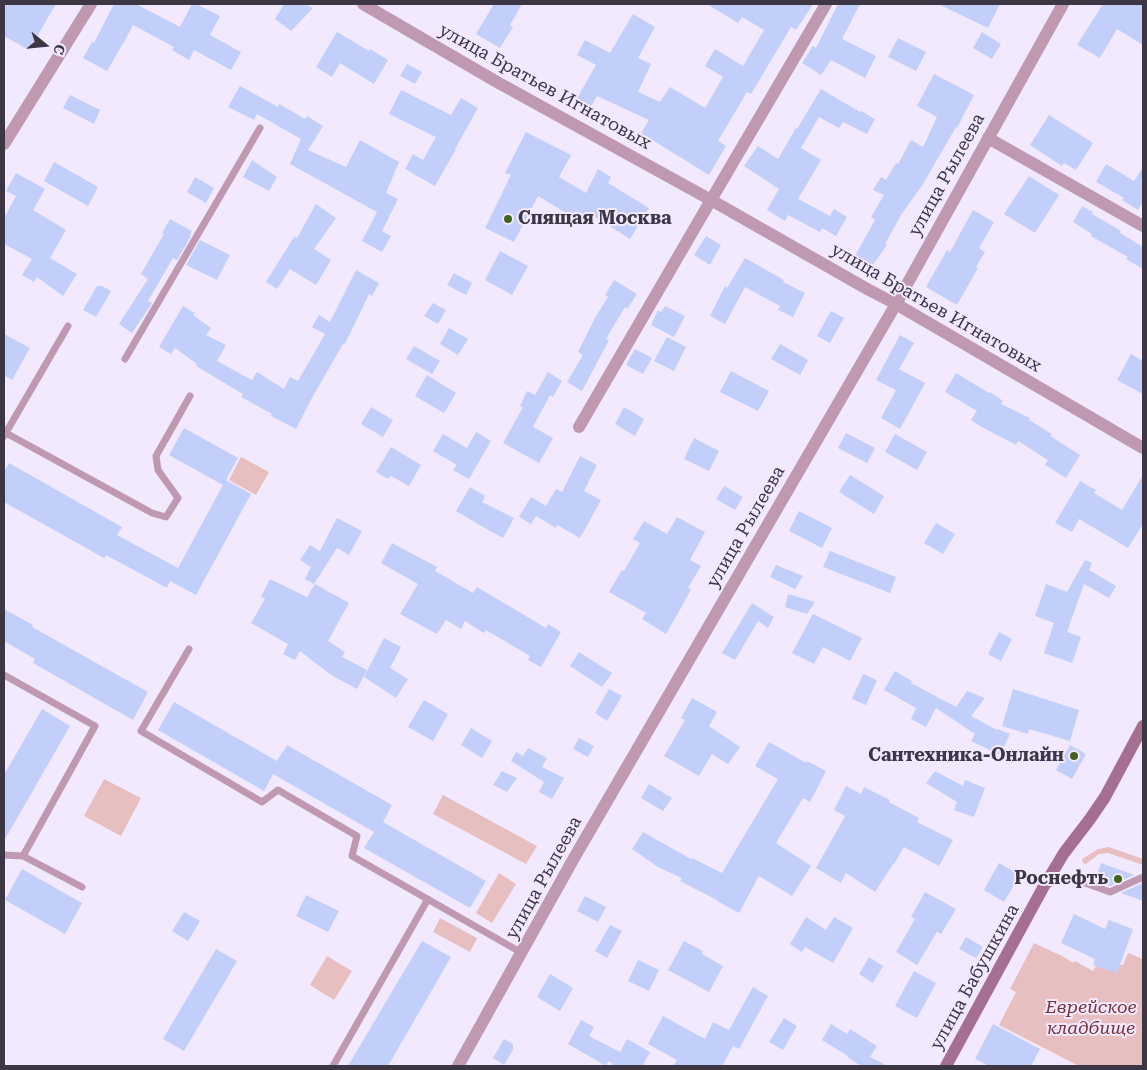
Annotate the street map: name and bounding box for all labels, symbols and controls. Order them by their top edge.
north arrow [20,20,70,70]
street label: улица Братьев Игнатовых [435,20,655,154]
text: С [50,42,68,56]
street label: улица Рылеева [904,110,990,240]
place label: Спящая Москва [518,208,672,230]
marker: Спящая Москва [502,213,514,225]
street label: улица Братьев Игнатовых [827,239,1045,377]
street label: улица Рылеева [702,462,790,592]
place label: Сантехника-Онлайн [868,745,1064,767]
marker: Сантехника-Онлайн [1068,750,1080,762]
street label: улица Рылеева [501,813,587,943]
place label: Роснефть [1014,868,1108,890]
marker: Роснефть [1112,873,1124,885]
street label: улица Бабушкина [926,900,1024,1054]
park label: Еврейское кладбище [1045,997,1137,1040]

